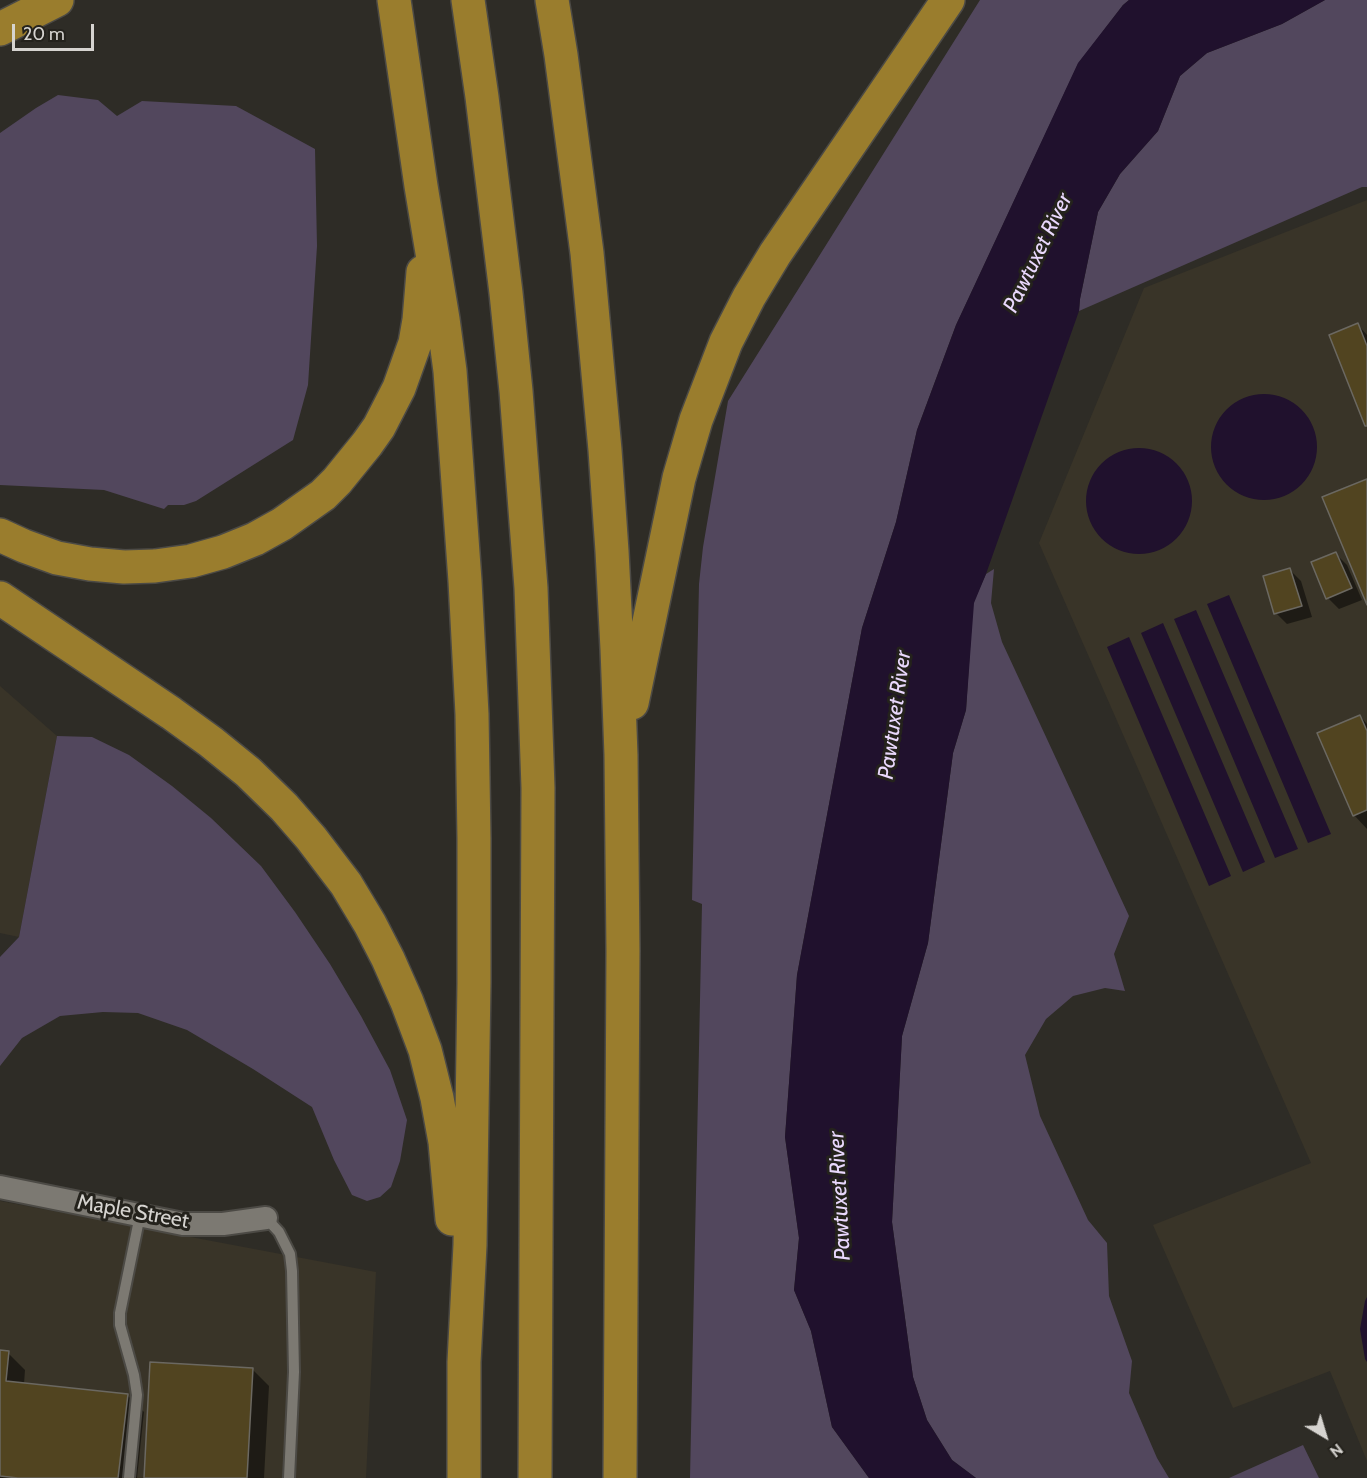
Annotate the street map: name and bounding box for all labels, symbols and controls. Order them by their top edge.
scale bar [15,12,98,50]
text: 20 m [23,23,65,45]
water label: Pawtuxet River [998,189,1078,317]
water label: Pawtuxet River [873,649,917,781]
water label: Pawtuxet River [823,1131,857,1261]
street label: Maple Street [75,1190,191,1234]
north arrow [1295,1406,1355,1466]
text: N [1326,1440,1347,1462]

